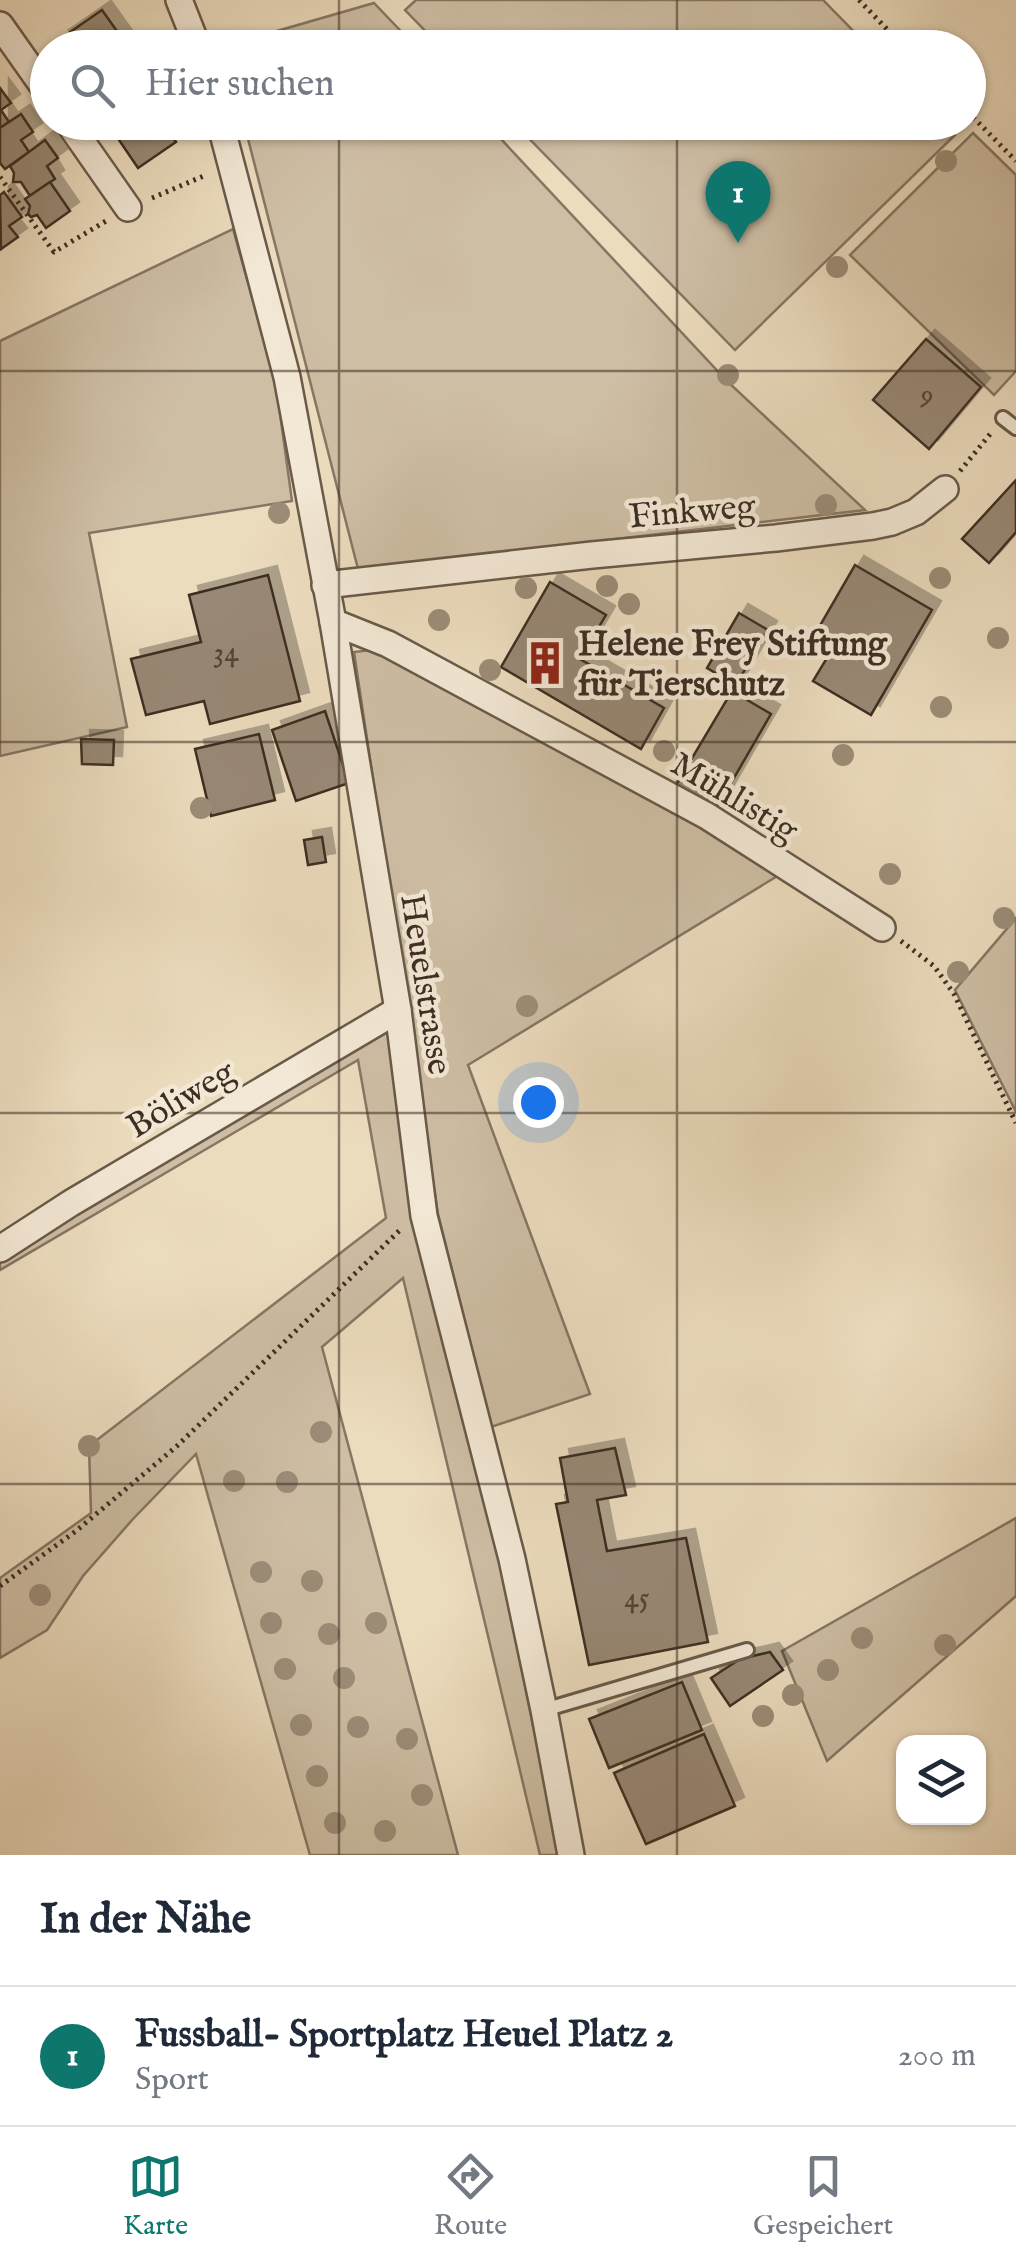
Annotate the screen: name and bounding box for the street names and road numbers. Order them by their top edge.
street label: Finkweg [627,484,758,540]
street label: Mühlistig [662,743,807,854]
street label: Heuelstrasse [388,891,461,1078]
street label: Böliweg [119,1050,245,1150]

